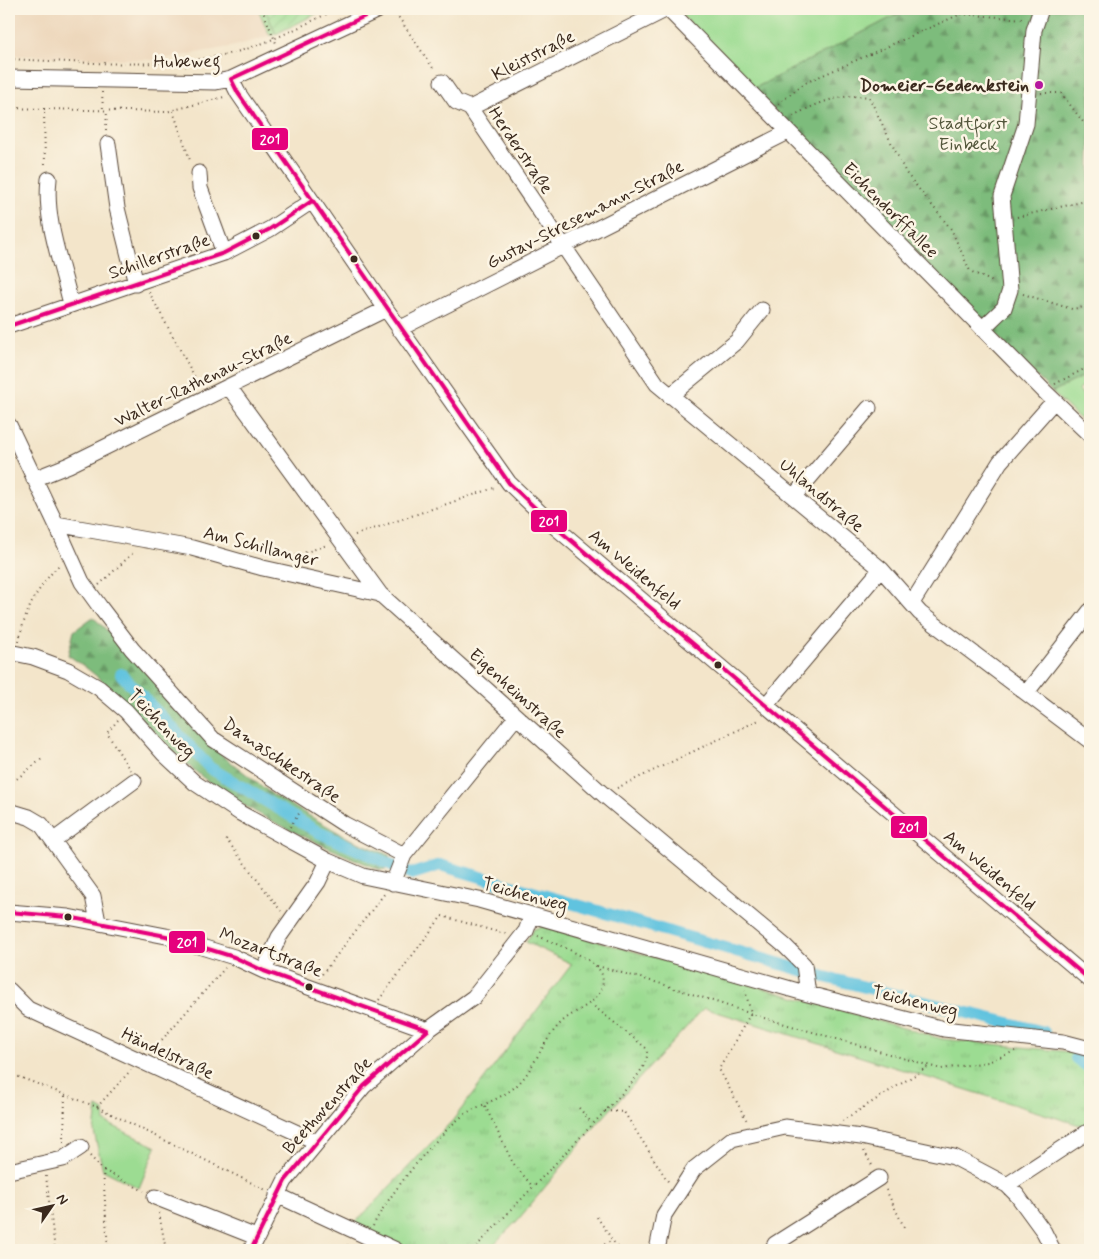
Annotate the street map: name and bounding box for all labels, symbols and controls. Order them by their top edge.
street label: Kleiststraße [488,25,579,87]
street label: Hubeweg [153,49,221,77]
place label: Domeier-Gedenkstein [860,74,1029,98]
marker: Domeier-Gedenkstein [1033,79,1045,91]
street label: Herderstraße [482,102,558,199]
park label: Stadtforst Einbeck [929,112,1008,157]
line badge: 201 [251,127,289,151]
text: 201 [260,131,280,149]
street label: Gustav-Stresemann-Straße [483,155,688,275]
street label: Eichendorffallee [837,157,944,264]
street label: Schillerstraße [105,228,213,286]
unlabelled marker [251,231,261,241]
unlabelled marker [349,254,359,264]
street label: Walter-Rathenau-Straße [111,326,296,433]
street label: Uhlandstraße [774,453,869,539]
line badge: 201 [530,509,568,533]
text: 201 [539,513,559,531]
street label: Am Schillanger [201,521,321,573]
street label: Am Weidenfeld [583,524,686,616]
street label: Eigenheimstraße [463,643,572,744]
unlabelled marker [713,660,723,670]
street label: Teichenweg [121,684,200,764]
street label: Damaschkestraße [218,712,345,809]
line badge: 201 [890,815,928,839]
text: 201 [899,819,919,837]
street label: Am Weidenfeld [938,825,1041,917]
street label: Teichenweg [479,872,570,919]
unlabelled marker [63,912,73,922]
street label: Mozartstraße [215,922,326,984]
line badge: 201 [168,930,206,954]
text: 201 [177,934,197,952]
street label: Teichenweg [869,980,960,1024]
unlabelled marker [304,982,314,992]
street label: Händelstraße [117,1022,218,1086]
street label: Beethovenstraße [277,1052,378,1160]
north arrow [28,1182,78,1232]
text: N [52,1190,72,1208]

